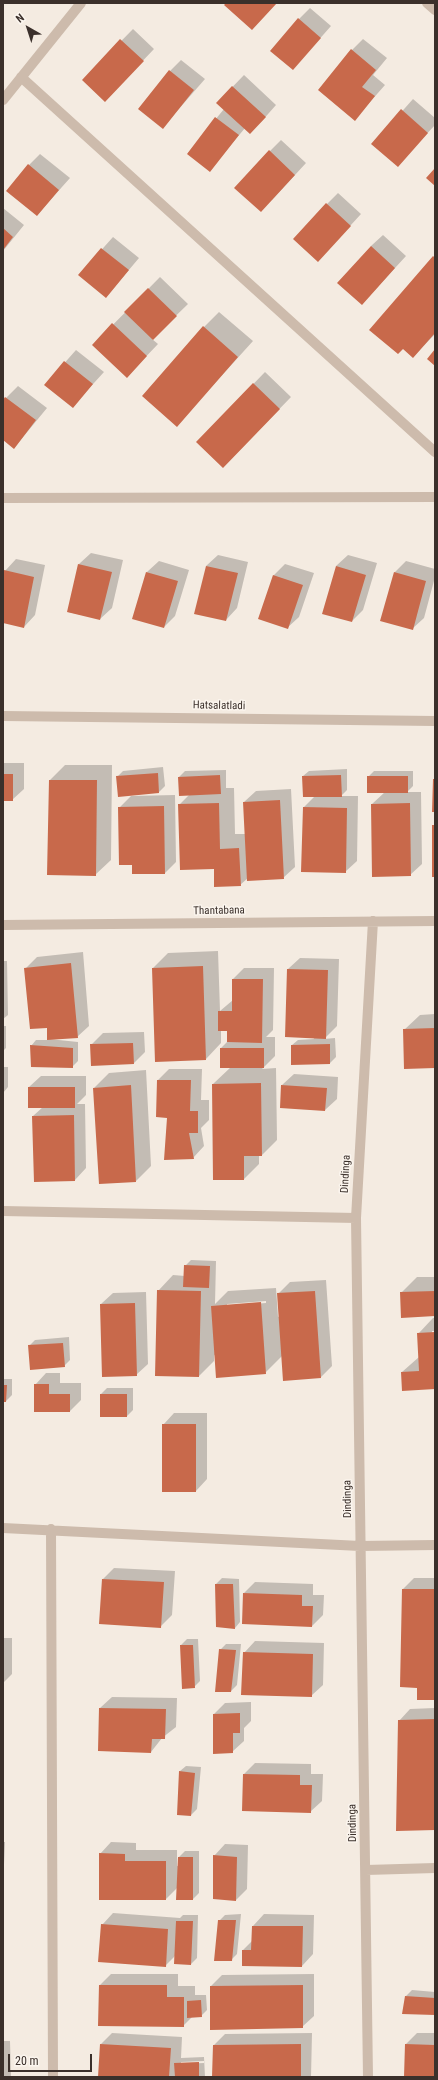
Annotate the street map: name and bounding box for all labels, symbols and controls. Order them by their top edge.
north arrow [8,8,48,48]
text: N [13,11,27,25]
street label: Hatsalatladi [193,699,245,713]
street label: Thantabana [193,904,245,918]
street label: Dindinga [338,1155,354,1193]
street label: Dindinga [341,1480,355,1518]
street label: Dindinga [346,1804,360,1842]
scale bar [10,2046,94,2072]
text: 20 m [15,2054,39,2068]

